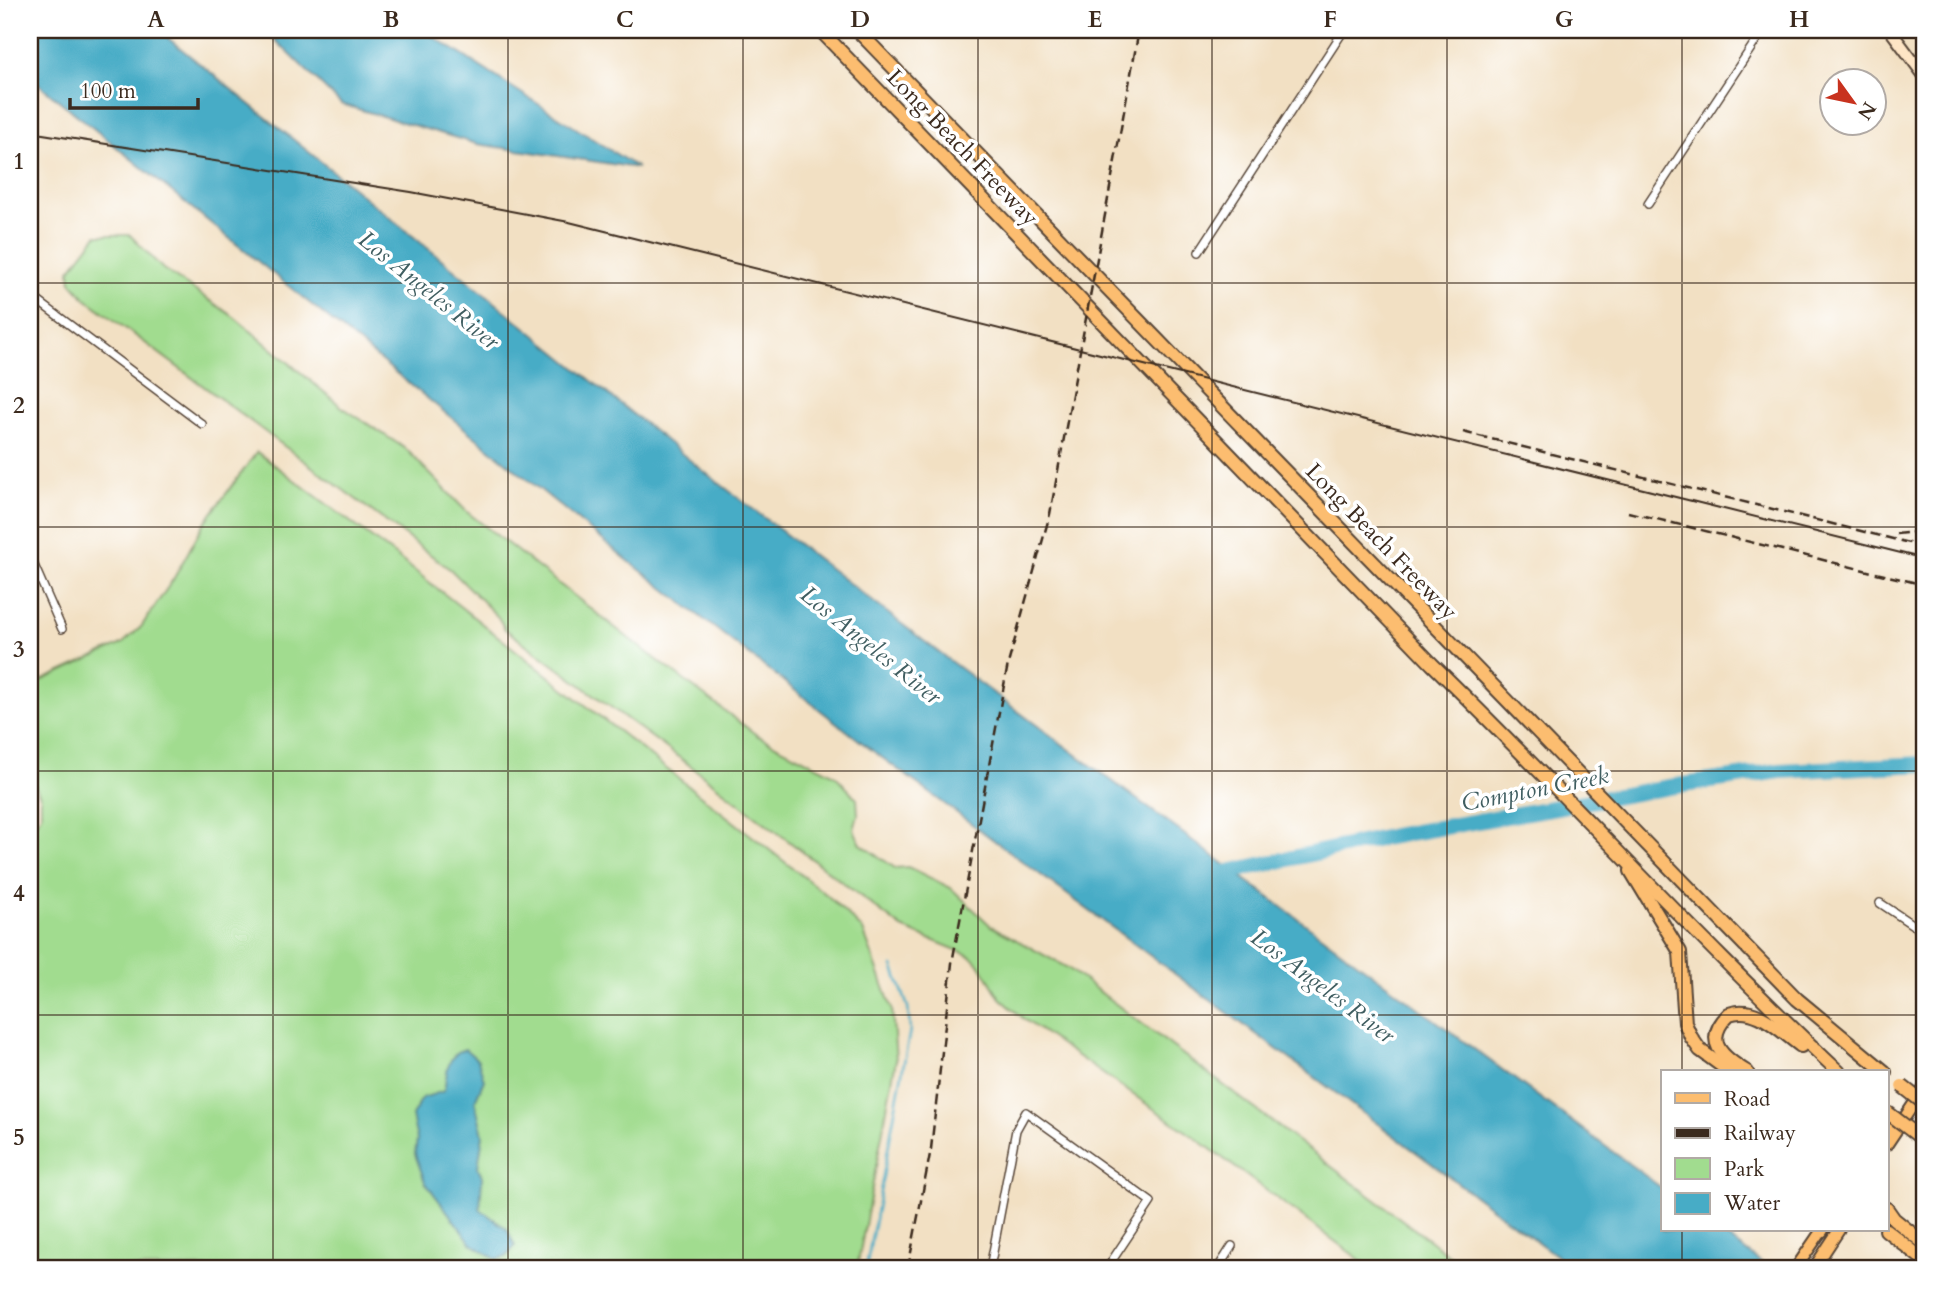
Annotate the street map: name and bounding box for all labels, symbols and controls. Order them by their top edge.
text: A [147,4,165,35]
text: B [383,4,399,35]
text: C [616,4,634,35]
text: D [850,4,870,35]
text: E [1088,4,1102,35]
text: F [1323,4,1337,35]
text: G [1555,4,1574,35]
text: H [1789,4,1809,35]
street label: Long Beach Freeway [880,62,1046,232]
scale bar [70,66,198,110]
north arrow [1818,66,1888,136]
text: 100 m [80,77,136,106]
text: N [1851,97,1882,125]
text: 1 [13,146,25,177]
water label: Los Angeles River [351,223,507,358]
text: 2 [13,390,25,421]
street label: Long Beach Freeway [1299,456,1465,626]
water label: Los Angeles River [793,578,949,713]
text: 3 [13,634,25,665]
water label: Compton Creek [1459,759,1612,820]
text: 4 [13,878,25,909]
water label: Los Angeles River [1244,921,1402,1052]
legend [1661,1070,1888,1232]
text: Road [1724,1085,1770,1114]
text: Railway [1724,1119,1796,1148]
text: 5 [13,1122,25,1153]
text: Park [1724,1155,1765,1184]
text: Water [1723,1189,1780,1218]

